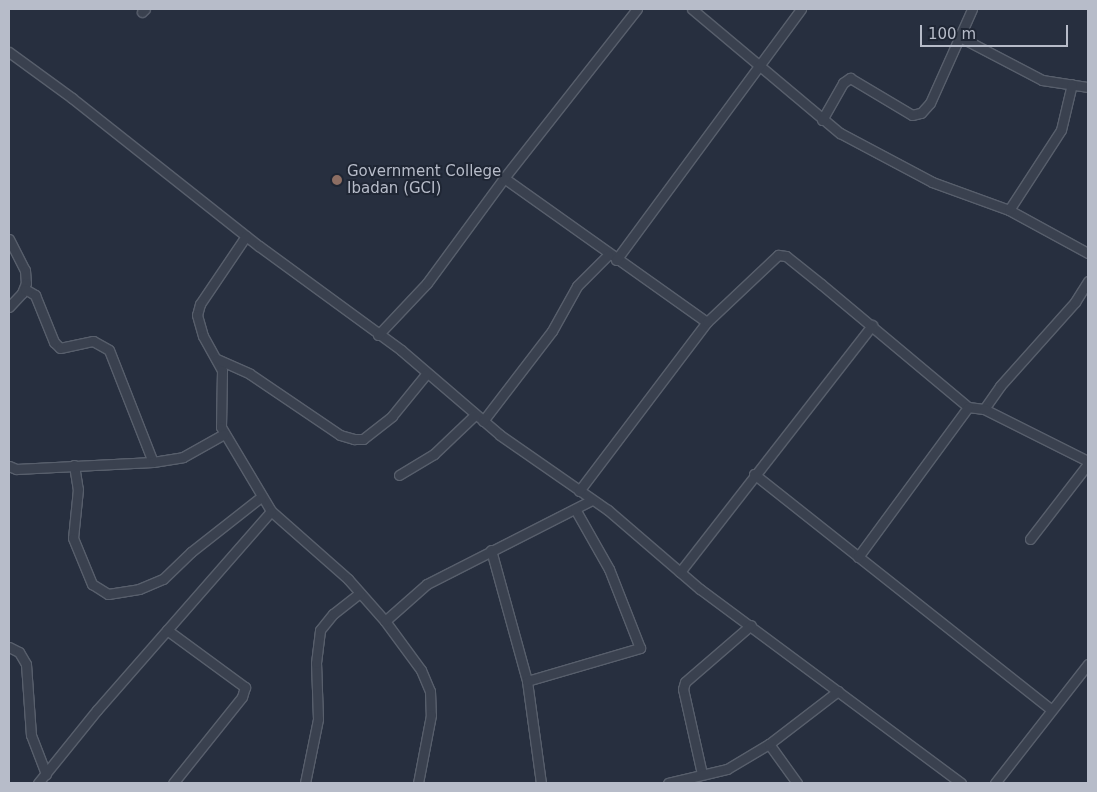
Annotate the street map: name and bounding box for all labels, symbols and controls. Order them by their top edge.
scale bar [922,15,1070,47]
text: 100 m [928,25,976,43]
place label: Government College Ibadan (GCI) [347,162,501,197]
marker: Government College Ibadan (GCI) [331,174,343,186]

